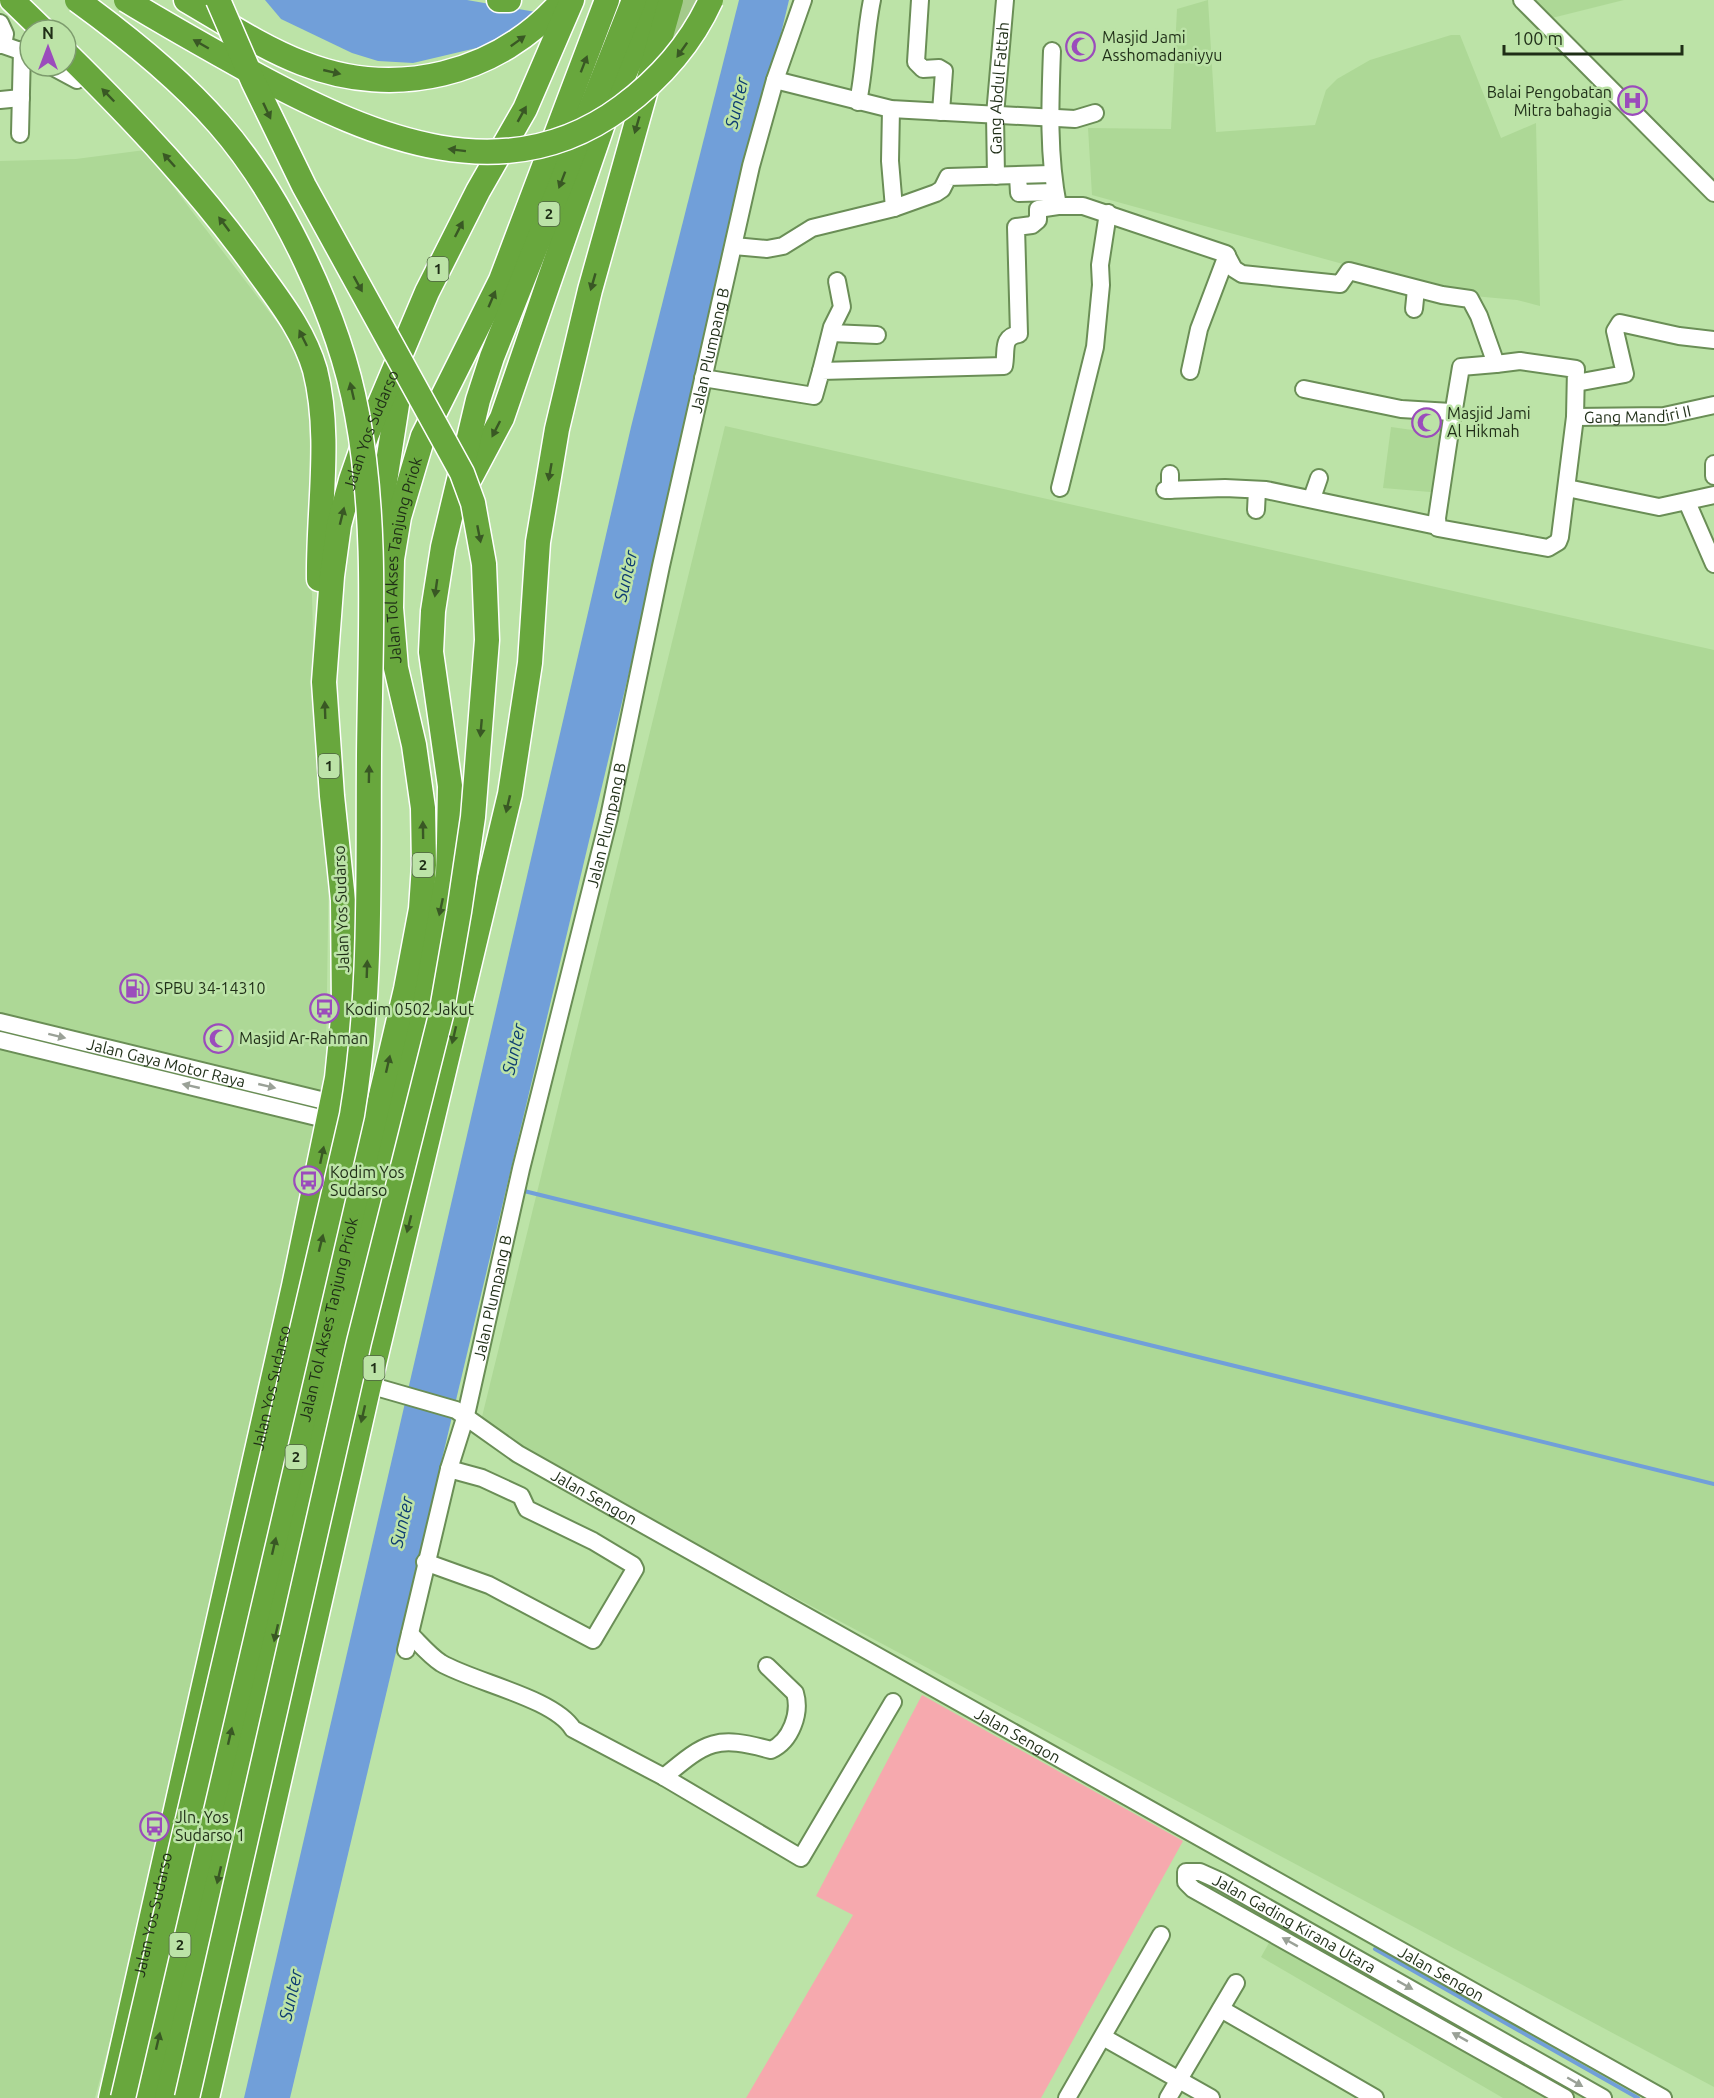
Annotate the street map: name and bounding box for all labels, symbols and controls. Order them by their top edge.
north arrow [18,18,78,78]
scale bar [1504,18,1682,56]
street label: Gang Abdul Fattah [986,21,1012,155]
text: N [42,24,54,42]
place label: Masjid Jami Asshomadaniyyu [1102,28,1222,64]
text: 100 m [1513,28,1563,48]
mosque icon: Masjid Jami Asshomadaniyyu [1065,30,1097,62]
one-way arrow [509,35,525,47]
one-way arrow [192,39,209,49]
one-way arrow [676,42,688,58]
one-way arrow [580,55,589,73]
one-way arrow [322,68,341,77]
water label: Sunter [720,74,752,131]
place label: Balai Pengobatan Mitra bahagia [1487,83,1612,119]
hospital icon: Balai Pengobatan Mitra bahagia [1617,85,1649,117]
one-way arrow [102,88,116,102]
one-way arrow [263,103,272,120]
one-way arrow [517,105,527,122]
one-way arrow [632,116,641,134]
one-way arrow [448,145,467,154]
one-way arrow [163,153,176,168]
one-way arrow [557,171,567,189]
road number: 2 [538,202,560,226]
one-way arrow [218,216,231,232]
one-way arrow [454,220,464,237]
road number: 1 [428,257,448,281]
one-way arrow [587,273,597,291]
one-way arrow [353,276,363,293]
street label: Jalan Plumpang B [687,286,732,415]
one-way arrow [488,290,497,307]
one-way arrow [298,330,307,347]
street label: Jalan Yos Sudarso [340,367,402,492]
one-way arrow [347,381,356,400]
street label: Gang Mandiri II [1584,401,1693,426]
place label: Masjid Jami Al Hikmah [1447,404,1531,440]
mosque icon: Masjid Jami Al Hikmah [1410,406,1442,438]
one-way arrow [492,421,501,438]
street label: Jalan Tol Akses Tanjung Priok [382,455,425,664]
one-way arrow [545,463,554,482]
one-way arrow [337,507,347,525]
one-way arrow [475,524,484,543]
water label: Sunter [609,547,641,604]
one-way arrow [431,579,440,598]
one-way arrow [320,701,330,720]
one-way arrow [476,718,486,737]
road number: 1 [318,754,340,778]
street label: Jalan Plumpang B [583,761,629,890]
one-way arrow [364,764,374,783]
one-way arrow [502,794,512,813]
one-way arrow [418,821,428,840]
street label: Jalan Yos Sudarso [330,845,352,973]
road number: 2 [412,853,434,877]
one-way arrow [436,897,445,916]
one-way arrow [362,959,371,978]
fuel station icon: SPBU 34-14310 [118,972,150,1004]
place label: SPBU 34-14310 [155,979,266,997]
bus stop icon: Kodim 0502 Jakut [308,993,340,1025]
place label: Kodim 0502 Jakut [345,1000,475,1018]
water label: Sunter [497,1020,529,1077]
mosque icon: Masjid Ar-Rahman [202,1022,234,1054]
one-way arrow [449,1025,459,1044]
place label: Masjid Ar-Rahman [239,1029,368,1047]
one-way arrow [47,1032,66,1042]
street label: Jalan Gaya Motor Raya [85,1034,247,1090]
one-way arrow [384,1055,394,1073]
one-way arrow [182,1080,200,1090]
one-way arrow [258,1082,276,1092]
one-way arrow [317,1146,327,1164]
place label: Kodim Yos Sudarso [330,1163,405,1199]
bus stop icon: Kodim Yos Sudarso [293,1165,325,1197]
street label: Jalan Tol Akses Tanjung Priok [295,1215,361,1423]
one-way arrow [403,1215,413,1233]
street label: Jalan Plumpang B [470,1233,515,1362]
one-way arrow [316,1234,326,1252]
street label: Jalan Yos Sudarso [248,1324,294,1452]
road number: 1 [364,1356,385,1380]
one-way arrow [358,1404,367,1423]
road number: 2 [286,1445,306,1469]
street label: Jalan Sengon [548,1466,640,1528]
water label: Sunter [385,1493,417,1550]
one-way arrow [270,1537,280,1555]
one-way arrow [271,1624,281,1642]
street label: Jalan Sengon [972,1704,1064,1766]
one-way arrow [225,1726,235,1745]
place label: Jln. Yos Sudarso 1 [175,1808,245,1844]
bus stop icon: Jln. Yos Sudarso 1 [138,1810,170,1842]
street label: Jalan Yos Sudarso [130,1850,175,1979]
one-way arrow [214,1866,224,1884]
street label: Jalan Gading Kirana Utara [1210,1870,1379,1976]
road number: 2 [170,1933,190,1957]
one-way arrow [1281,1937,1298,1947]
street label: Jalan Sengon [1395,1942,1487,2005]
water label: Sunter [274,1966,306,2023]
one-way arrow [1397,1980,1414,1990]
one-way arrow [153,2032,163,2050]
one-way arrow [1451,2032,1468,2042]
one-way arrow [1566,2076,1583,2086]

